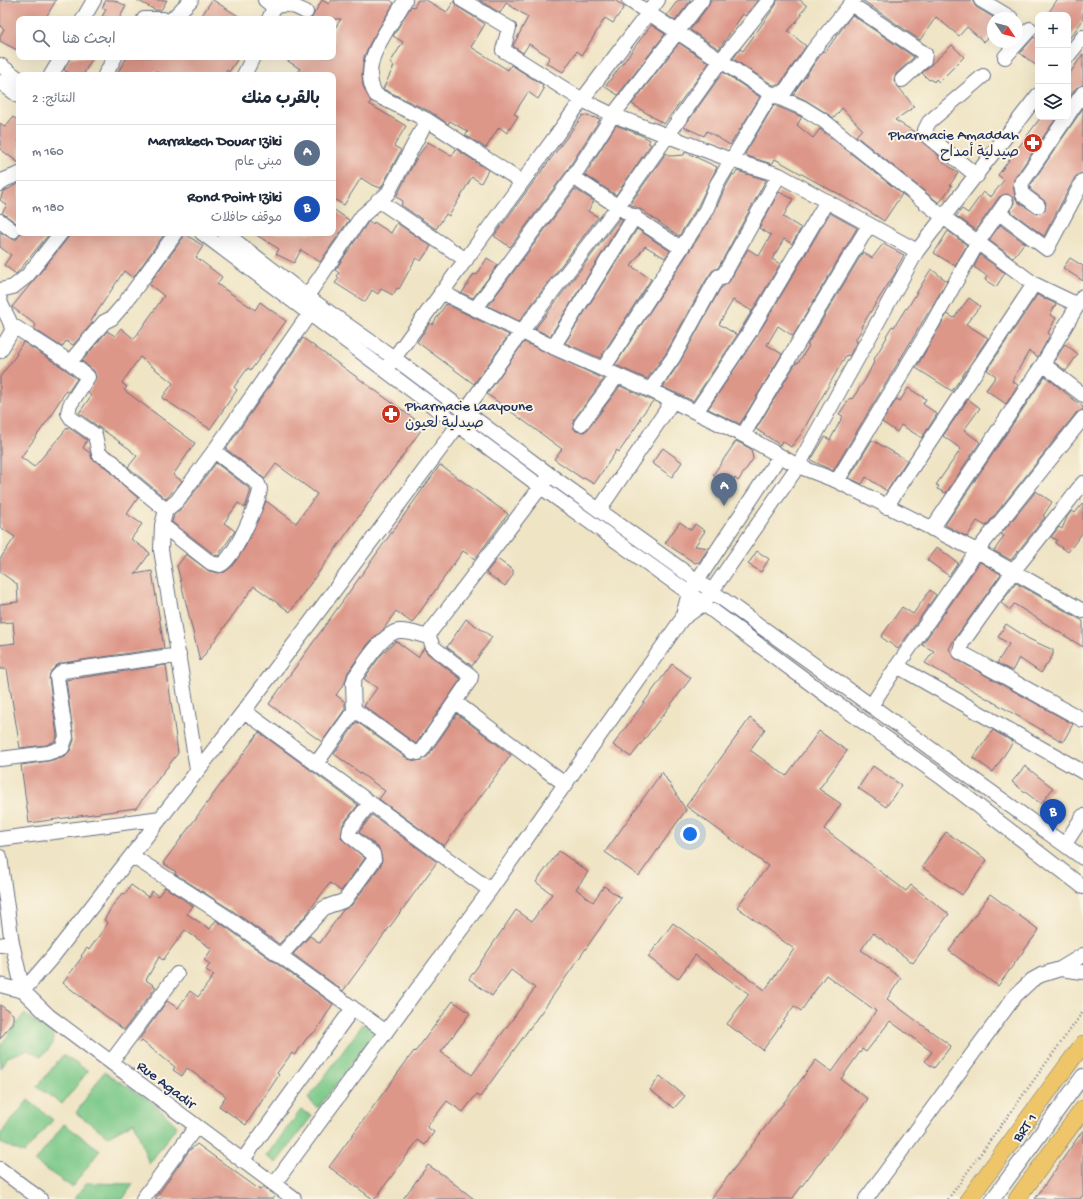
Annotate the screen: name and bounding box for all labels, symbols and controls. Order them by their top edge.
north arrow [987,12,1023,48]
map controls [1035,12,1071,120]
button: + [1035,12,1071,48]
search box [16,16,336,60]
icon: search [30,27,52,49]
text: ابحث هنا [62,31,116,49]
button: − [1035,48,1071,84]
button: layers [1035,84,1071,120]
text: بالقرب منك [241,90,320,110]
text: النتائج: 2 [32,92,76,107]
place label: Pharmacie Amaddah صيدلية أمداح [888,127,1019,162]
pharmacy icon: Pharmacie Amaddah صيدلية أمداح [1022,132,1044,154]
text: Marrakech Douar Iziki [148,133,282,151]
text: 160 m [32,145,64,160]
text: A [303,145,311,160]
text: مبنى عام [234,155,282,170]
text: Rond Point Iziki [187,189,282,207]
text: 180 m [32,201,64,216]
text: B [304,201,310,216]
text: موقف حافلات [211,211,282,226]
place label: Pharmacie Laayoune صيدلية لعيون [404,398,533,433]
pharmacy icon: Pharmacie Laayoune صيدلية لعيون [380,403,402,425]
pin: A [711,473,737,506]
pin: B [1040,799,1066,832]
your location [680,824,700,844]
street label: Rue Agadir [133,1058,200,1115]
street label: BRT 1 [1009,1110,1042,1147]

